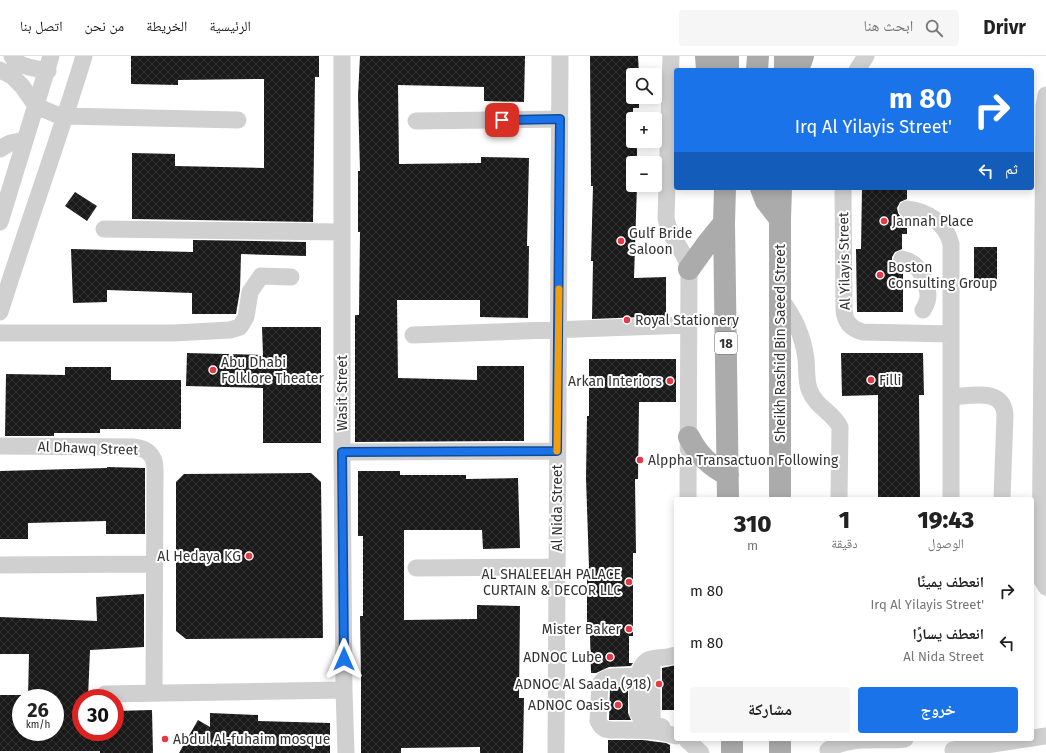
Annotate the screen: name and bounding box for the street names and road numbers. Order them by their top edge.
street label: Al Yilayis Street [835,211,854,310]
street label: Sheikh Rashid Bin Saeed Street [772,243,789,442]
road number: 18 [715,332,737,354]
street label: Wasit Street [334,354,351,431]
street label: Al Dhawq Street [37,438,140,459]
street label: Al Nida Street [549,464,566,552]

